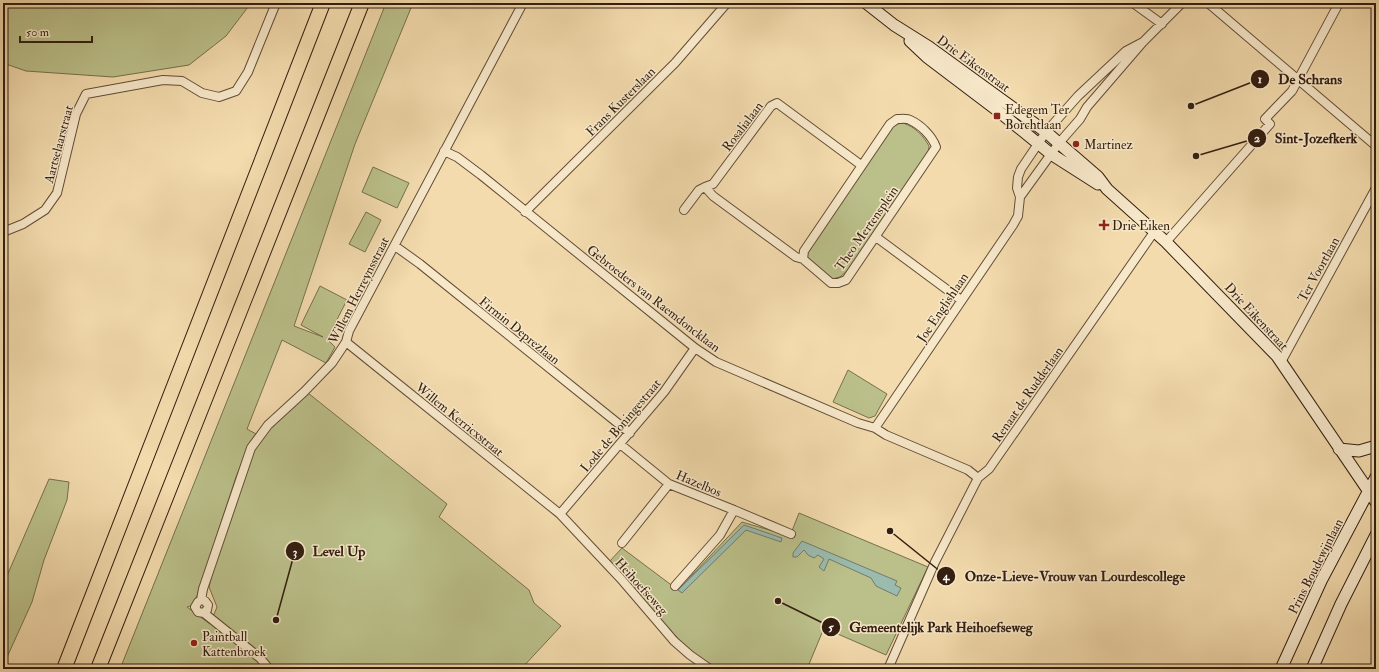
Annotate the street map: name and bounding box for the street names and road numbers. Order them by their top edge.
street label: Drie Eikenstraat [934,32,1013,96]
street label: Frans Kusterslaan [583,63,659,140]
street label: Rosalialaan [719,98,767,155]
street label: Aartselaarstraat [41,104,77,186]
street label: Theo Mertensplein [832,183,903,275]
street label: Willem Herreynsstraat [325,234,394,348]
street label: Ter Voortlaan [1295,234,1343,305]
street label: Gebroeders van Raemdoncklaan [583,242,724,356]
street label: Joe Englishlaan [913,269,972,346]
street label: Drie Eikenstraat [1221,280,1292,354]
street label: Firmin Deprezlaan [475,293,563,369]
street label: Renaat de Rudderlaan [989,343,1067,446]
street label: Lode de Boningestraat [577,376,664,476]
street label: Willem Kerricxstraat [411,379,507,460]
street label: Hazelbos [673,467,724,501]
street label: Prins Boudewijnlaan [1285,516,1347,617]
street label: Heihoefseweg [611,555,672,619]

